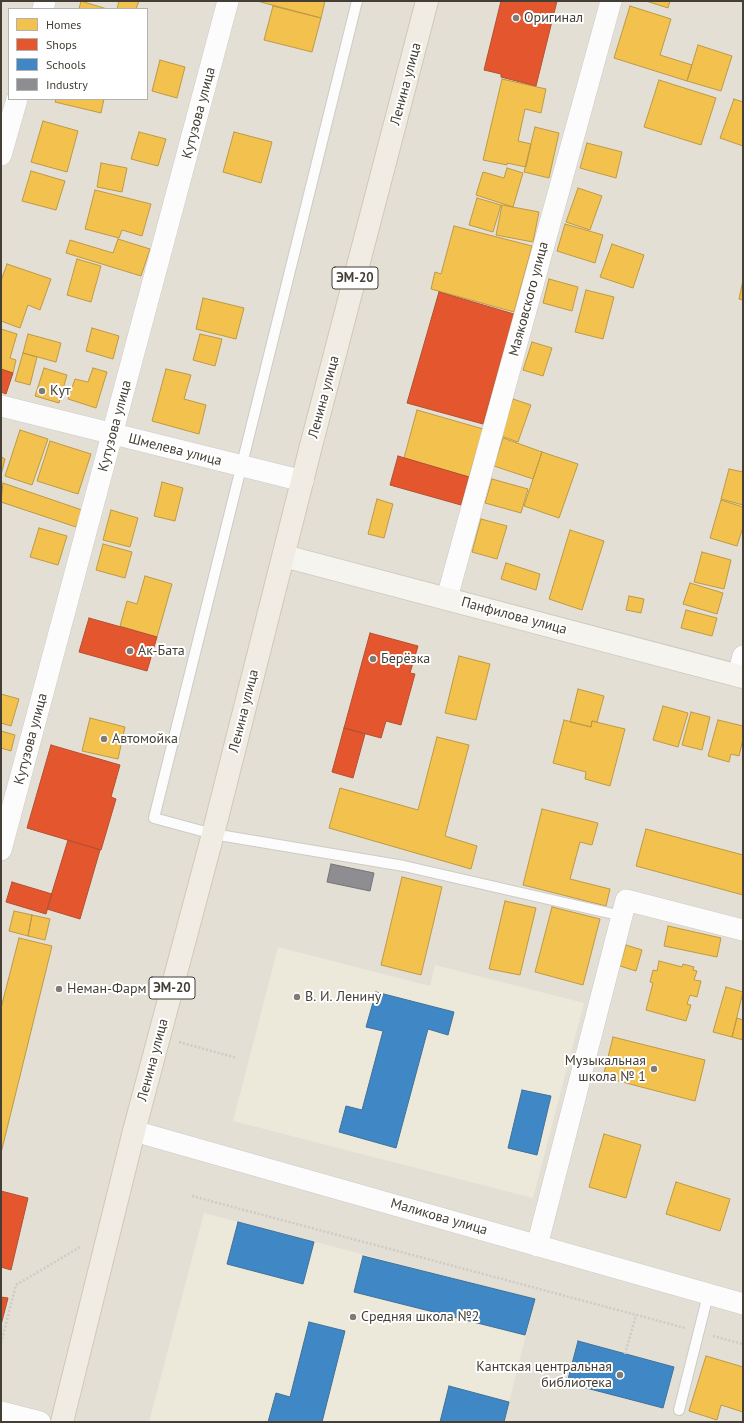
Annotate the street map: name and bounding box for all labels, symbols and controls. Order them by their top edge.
legend [8,8,148,100]
place label: Оригинал [524,10,583,26]
marker: Оригинал [511,13,521,23]
text: Homes [46,17,81,32]
text: Shops [46,37,77,52]
street label: Ленина улица [387,41,425,127]
text: Schools [46,57,86,72]
street label: Кутузова улица [179,65,219,161]
text: Industry [46,77,88,92]
street label: Маяковского улица [506,240,552,358]
road number: ЭМ-20 [332,267,378,289]
street label: Ленина улица [305,354,343,440]
street label: Кутузова улица [95,378,135,474]
place label: Кут [50,383,71,399]
marker: Кут [37,386,47,396]
street label: Шмелева улица [127,430,223,470]
street label: Панфилова улица [459,594,569,638]
place label: Ак-Бата [138,643,185,659]
marker: Ак-Бата [125,646,135,656]
place label: Берёзка [381,651,430,667]
marker: Берёзка [368,654,378,664]
street label: Ленина улица [226,668,262,754]
street label: Кутузова улица [11,691,51,787]
place label: Автомойка [112,731,178,747]
marker: Автомойка [99,734,109,744]
road number: ЭМ-20 [149,977,195,999]
place label: Неман-Фарм [67,981,147,997]
marker: Неман-Фарм [54,984,64,994]
place label: В. И. Ленину [305,989,381,1005]
marker: В. И. Ленину [292,992,302,1002]
street label: Ленина улица [134,1017,172,1103]
place label: Музыкальная школа № 1 [565,1053,646,1086]
marker: Музыкальная школа № 1 [649,1064,659,1074]
street label: Маликова улица [389,1195,489,1239]
place label: Средняя школа №2 [361,1309,479,1325]
marker: Средняя школа №2 [348,1312,358,1322]
place label: Кантская центральная библиотека [476,1359,612,1392]
marker: Кантская центральная библиотека [615,1370,625,1380]

